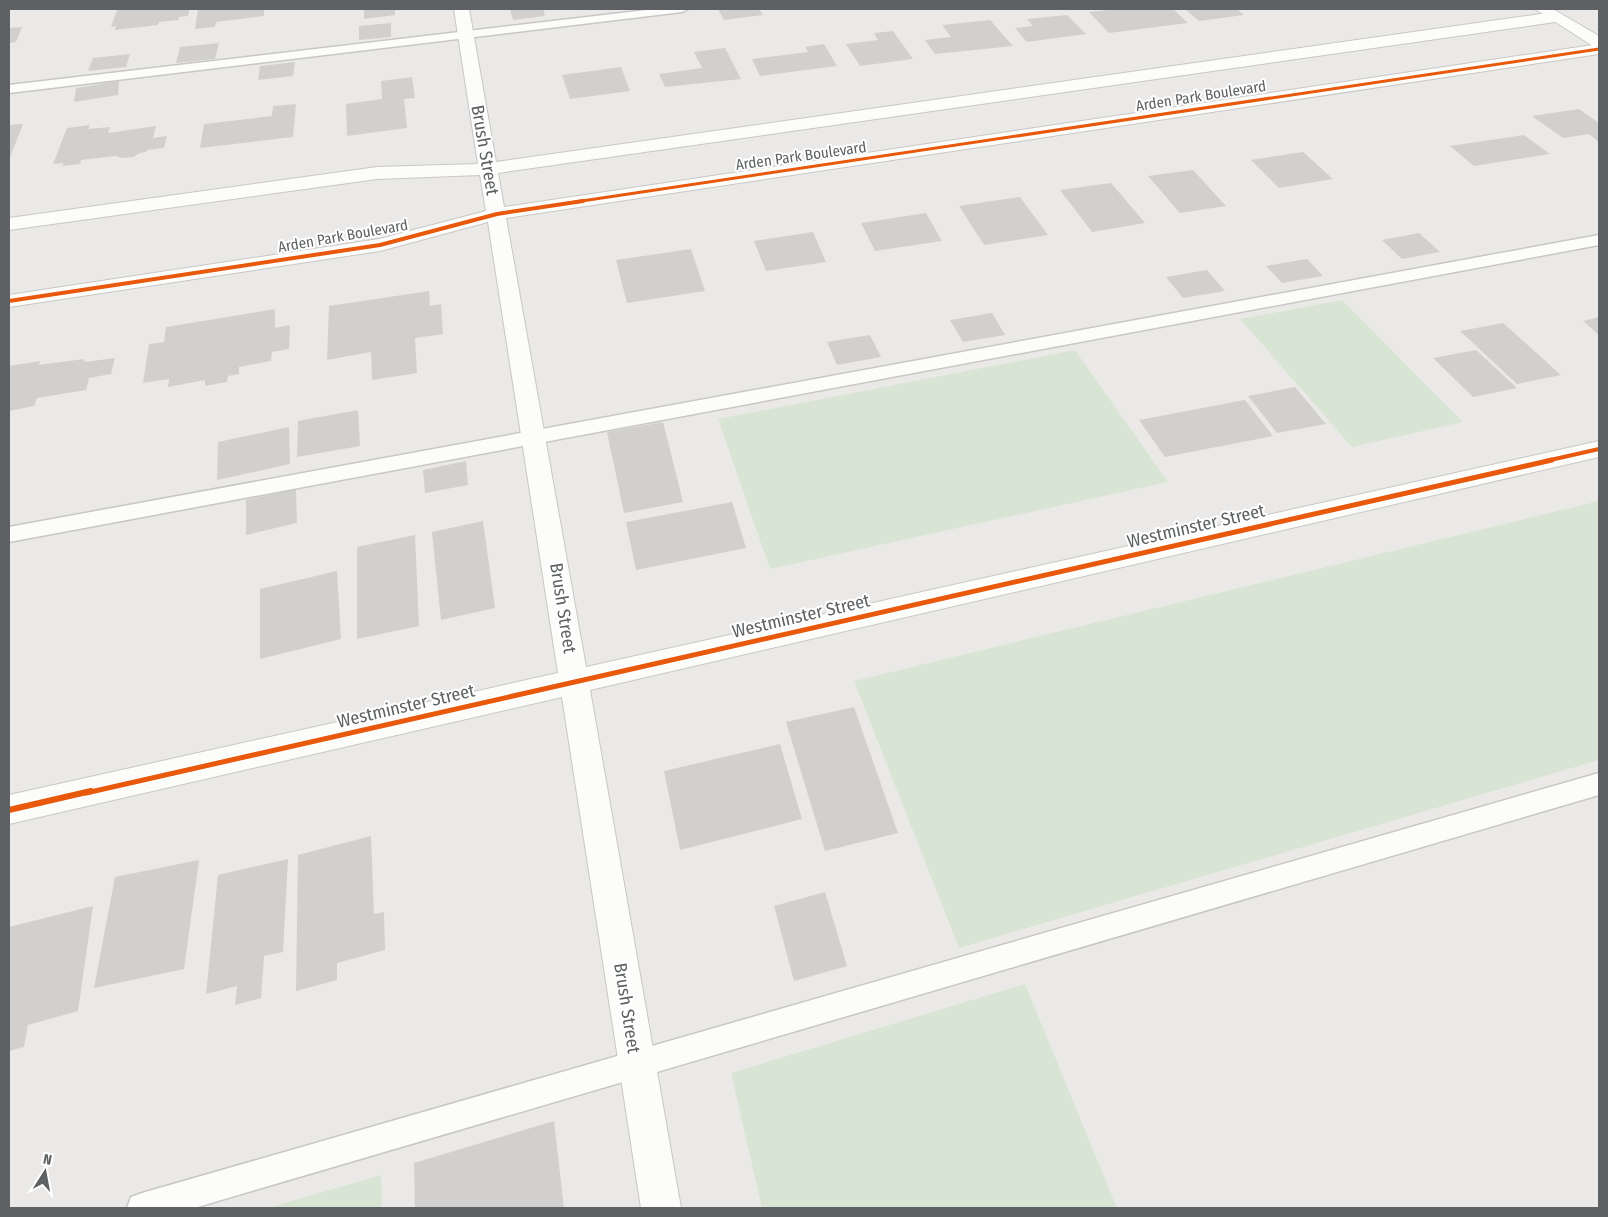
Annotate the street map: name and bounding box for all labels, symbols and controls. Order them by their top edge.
street label: Arden Park Boulevard [1135,77,1267,115]
street label: Brush Street [466,103,504,197]
street label: Arden Park Boulevard [735,138,867,174]
street label: Arden Park Boulevard [277,216,409,256]
street label: Westminster Street [1125,499,1267,553]
street label: Brush Street [545,561,581,655]
street label: Westminster Street [730,589,872,643]
street label: Westminster Street [335,679,477,733]
street label: Brush Street [609,961,645,1055]
north arrow [20,1147,70,1197]
text: N [42,1151,53,1169]

